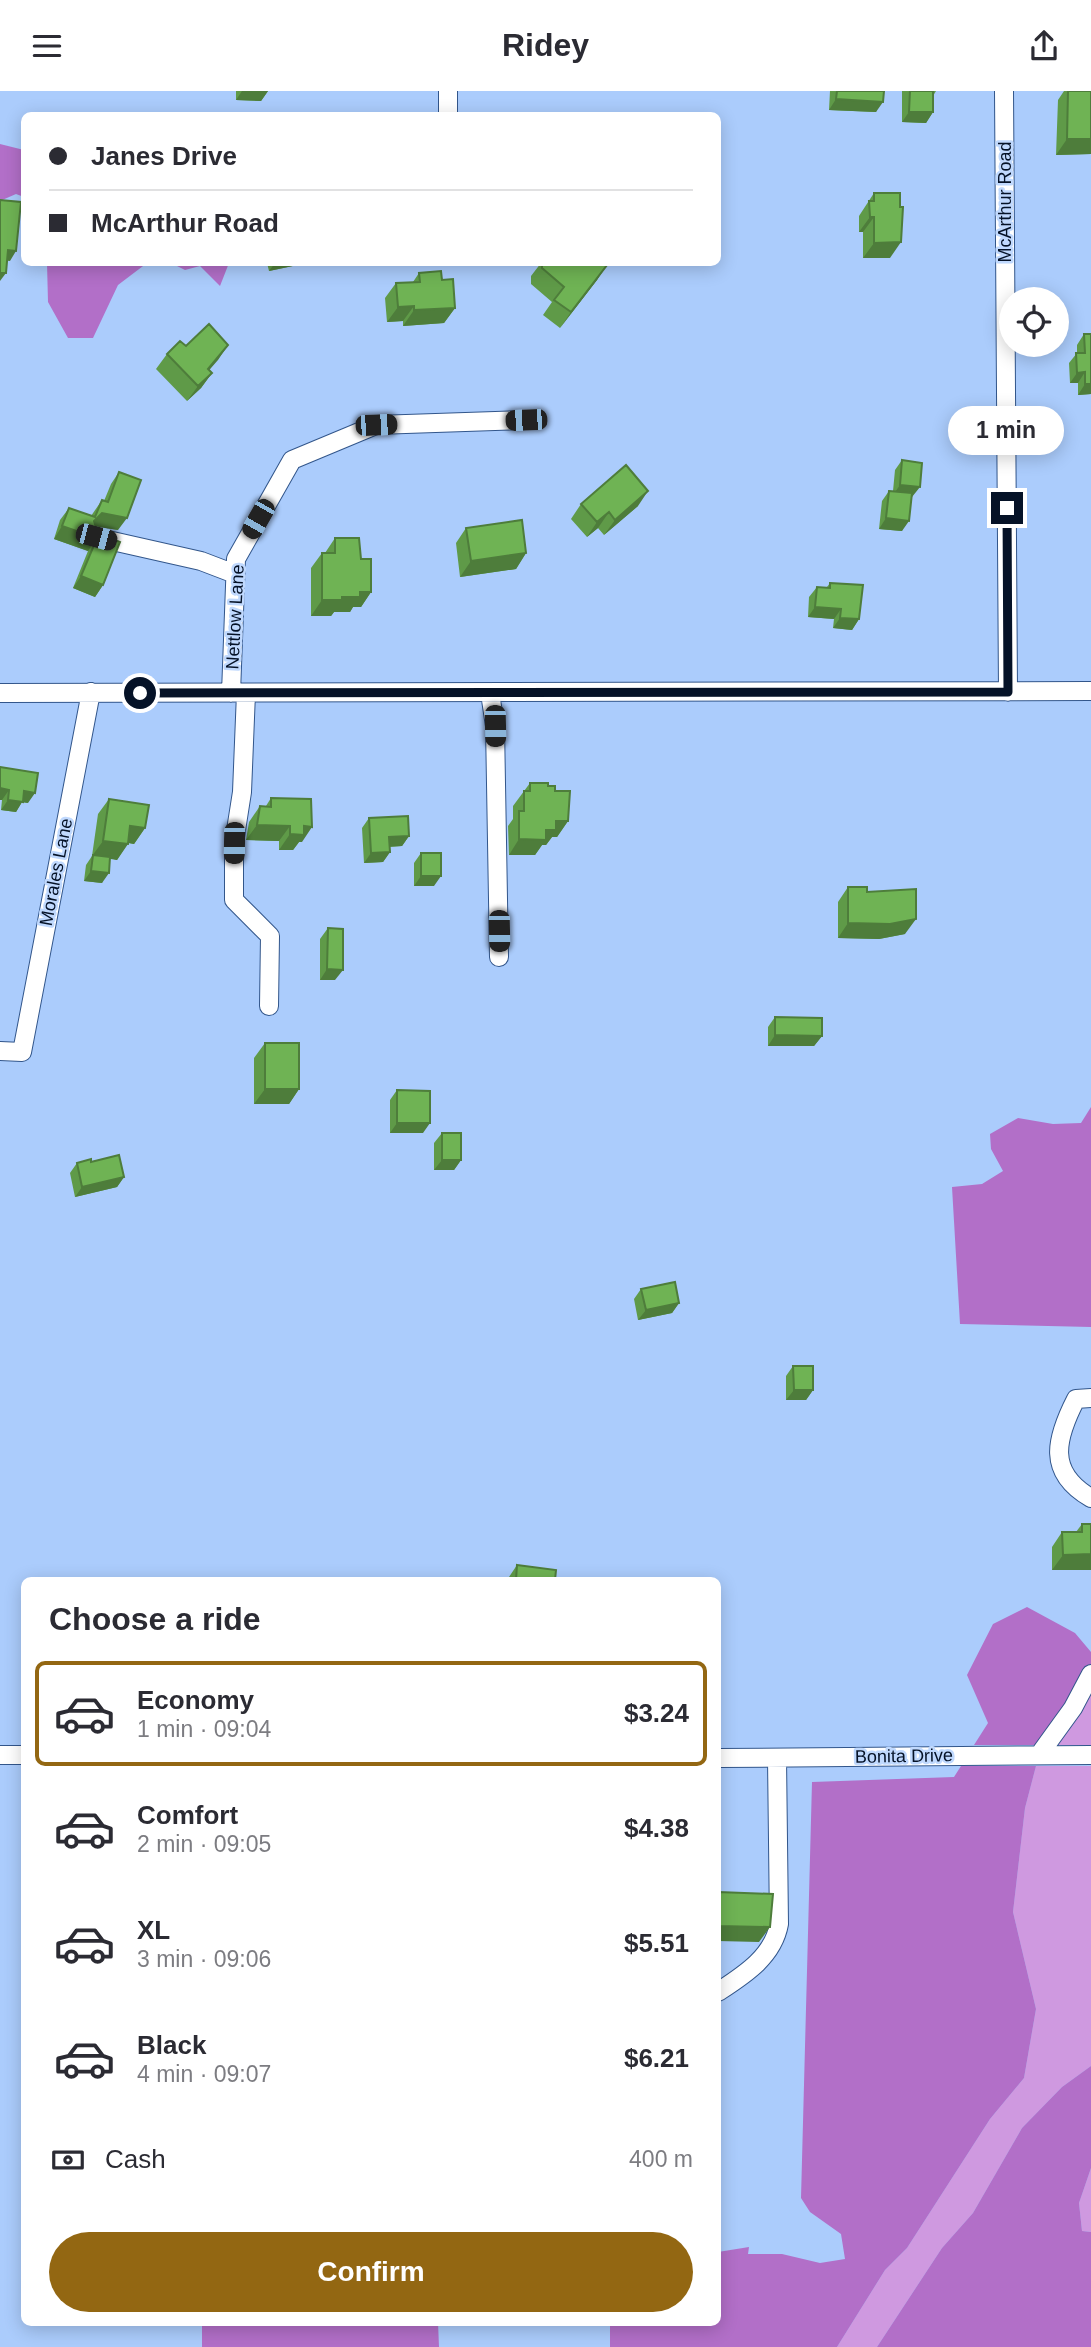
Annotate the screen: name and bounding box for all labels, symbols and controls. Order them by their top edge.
icon: menu [28,27,66,65]
text: Ridey [502,27,589,63]
icon: share [1025,27,1063,65]
text: Janes Drive [91,141,237,171]
street label: McArthur Road [995,141,1015,263]
text: McArthur Road [91,208,279,238]
map controls [999,287,1069,357]
button: locate [999,287,1069,357]
callout: 1 min [949,407,1065,455]
car [505,409,548,431]
car [355,414,398,436]
text: 1 min [976,417,1036,443]
route end [991,492,1023,524]
car [239,496,278,542]
car [73,521,120,553]
street label: Nettlow Lane [222,564,248,670]
route start [124,677,156,709]
car [485,705,506,747]
street label: Morales Lane [36,817,76,927]
car [224,822,245,864]
car [489,910,510,952]
text: Choose a ride [49,1601,261,1637]
icon: car [53,1682,116,1745]
text: Economy [137,1685,254,1715]
text: $3.24 [624,1698,689,1728]
text: 1 min · 09:04 [137,1716,271,1742]
street label: Bonita Drive [855,1745,953,1767]
icon: car [53,1797,116,1860]
text: Comfort [137,1800,238,1830]
text: $4.38 [624,1813,689,1843]
text: 2 min · 09:05 [137,1831,271,1857]
icon: car [53,1912,116,1975]
text: XL [137,1915,170,1945]
text: $5.51 [624,1928,689,1958]
text: 3 min · 09:06 [137,1946,271,1972]
icon: car [53,2027,116,2090]
text: Black [137,2030,206,2060]
text: $6.21 [624,2043,689,2073]
text: 4 min · 09:07 [137,2061,271,2087]
icon: cash [49,2141,87,2179]
text: Cash [105,2144,166,2174]
text: 400 m [629,2146,693,2172]
button: Confirm [49,2232,693,2312]

